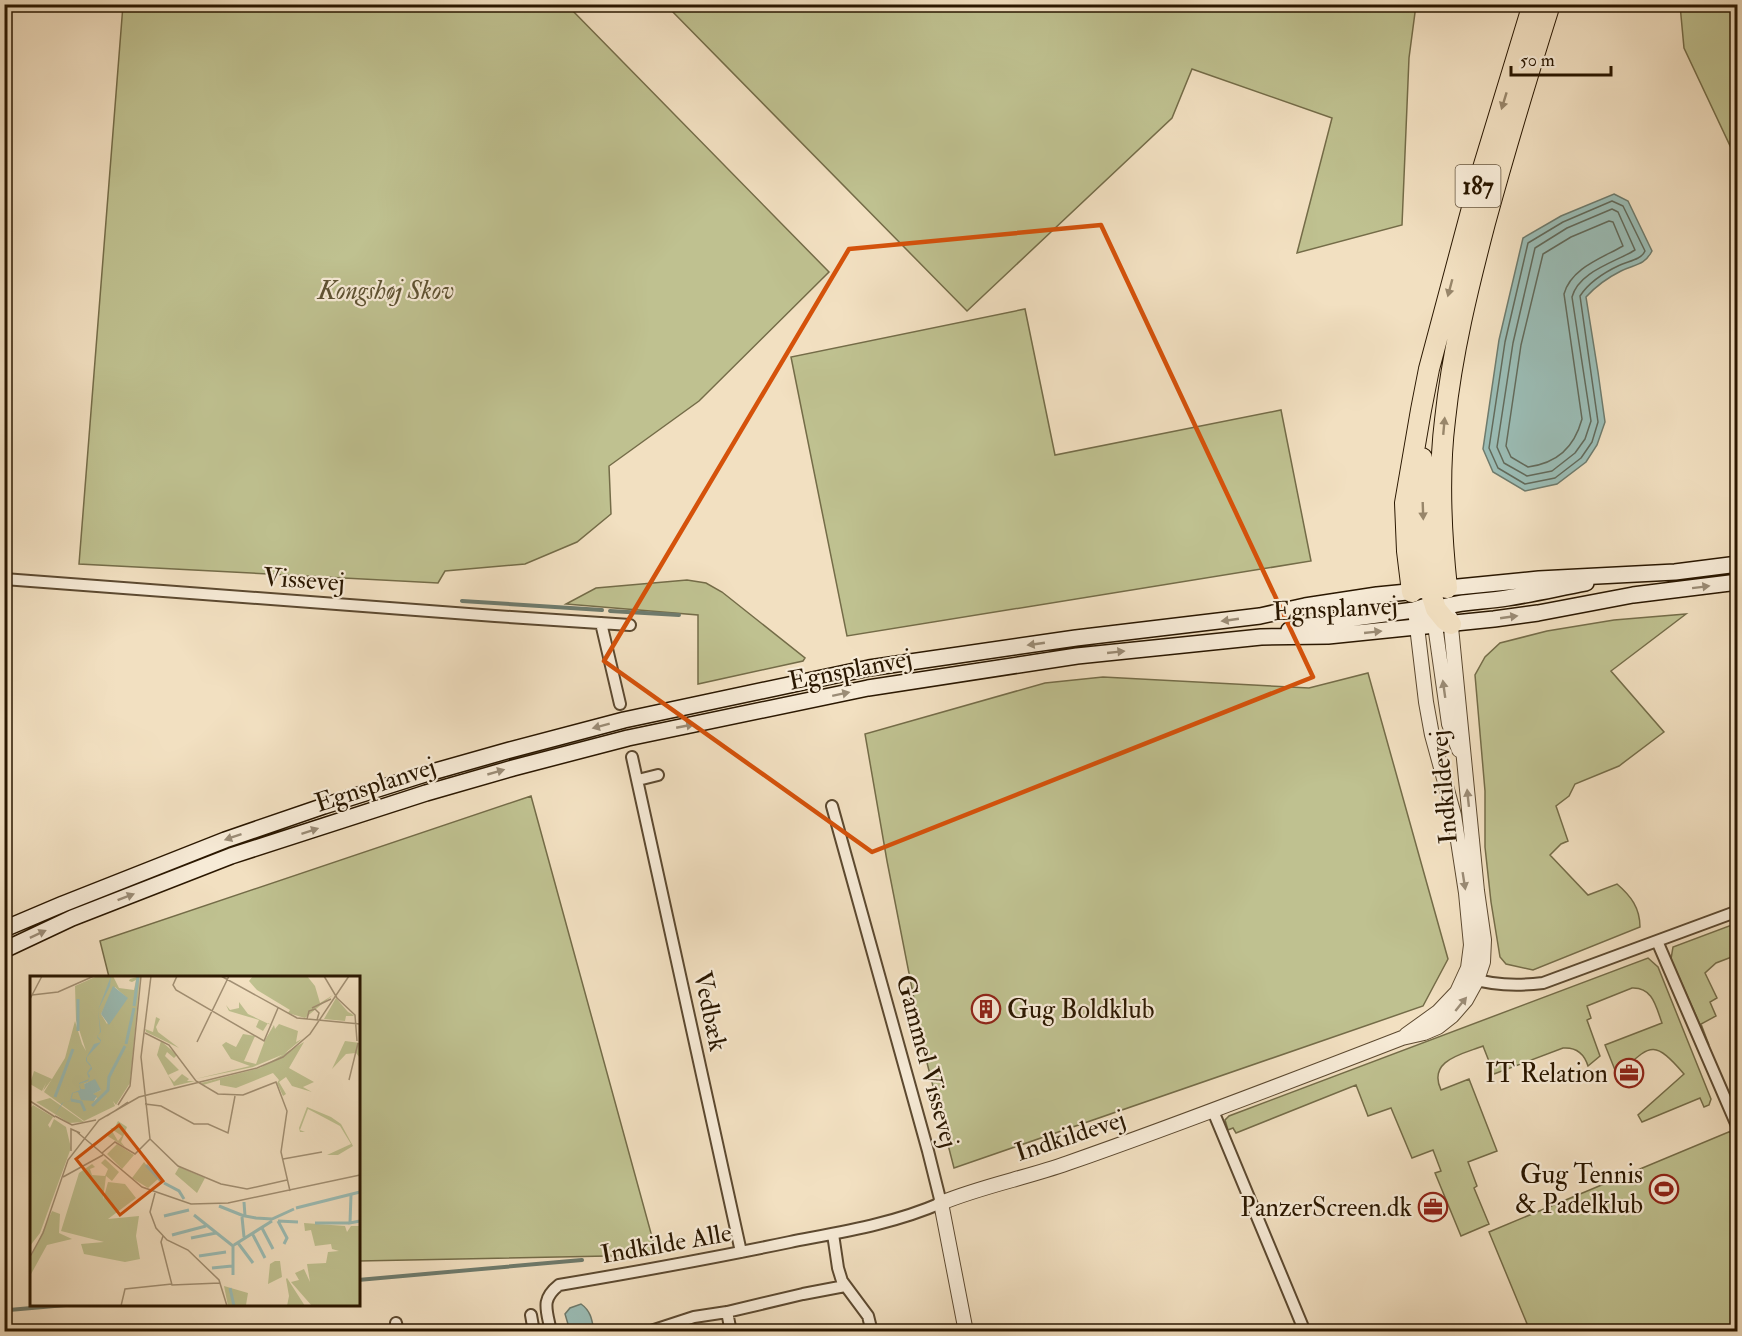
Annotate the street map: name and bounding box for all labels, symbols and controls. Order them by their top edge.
scale bar [1511,39,1612,77]
text: 50 m [1520,49,1555,72]
one-way arrow [1498,92,1508,110]
road number: 187 [1456,165,1500,207]
park label: Kongshøj Skov [316,275,454,307]
one-way arrow [1445,279,1455,297]
one-way arrow [1439,416,1449,435]
one-way arrow [1418,501,1427,520]
street label: Vissevej [262,561,346,599]
one-way arrow [1692,582,1711,591]
street label: Egnsplanvej [1272,590,1398,629]
one-way arrow [1499,612,1518,622]
one-way arrow [1220,615,1239,624]
one-way arrow [1363,627,1382,637]
one-way arrow [1027,639,1046,648]
street label: Egnsplanvej [786,642,915,699]
one-way arrow [1107,647,1126,657]
one-way arrow [1440,680,1449,699]
one-way arrow [831,689,850,698]
one-way arrow [676,721,695,730]
one-way arrow [592,722,610,732]
street label: Indkildevej [1423,729,1465,845]
street label: Egnsplanvej [311,750,440,820]
one-way arrow [487,767,505,777]
one-way arrow [1463,788,1472,807]
one-way arrow [301,825,319,835]
one-way arrow [224,832,242,842]
one-way arrow [1460,872,1469,891]
one-way arrow [117,892,135,901]
one-way arrow [29,929,46,938]
street label: Vedbæk [686,968,734,1055]
street label: Gammel Vissevej [889,971,965,1151]
inset map [30,976,360,1306]
building icon: Gug Boldklub [970,993,1002,1025]
place label: Gug Boldklub [1007,994,1155,1026]
one-way arrow [1455,996,1468,1012]
office icon: IT Relation [1613,1057,1645,1089]
place label: IT Relation [1485,1058,1608,1090]
street label: Indkildevej [1011,1103,1130,1169]
place label: Gug Tennis & Padelklub [1515,1159,1643,1221]
sports icon: Gug Tennis & Padelklub [1648,1173,1680,1205]
office icon: PanzerScreen.dk [1417,1191,1449,1223]
place label: PanzerScreen.dk [1240,1192,1413,1224]
street label: Indkilde Alle [598,1217,734,1271]

